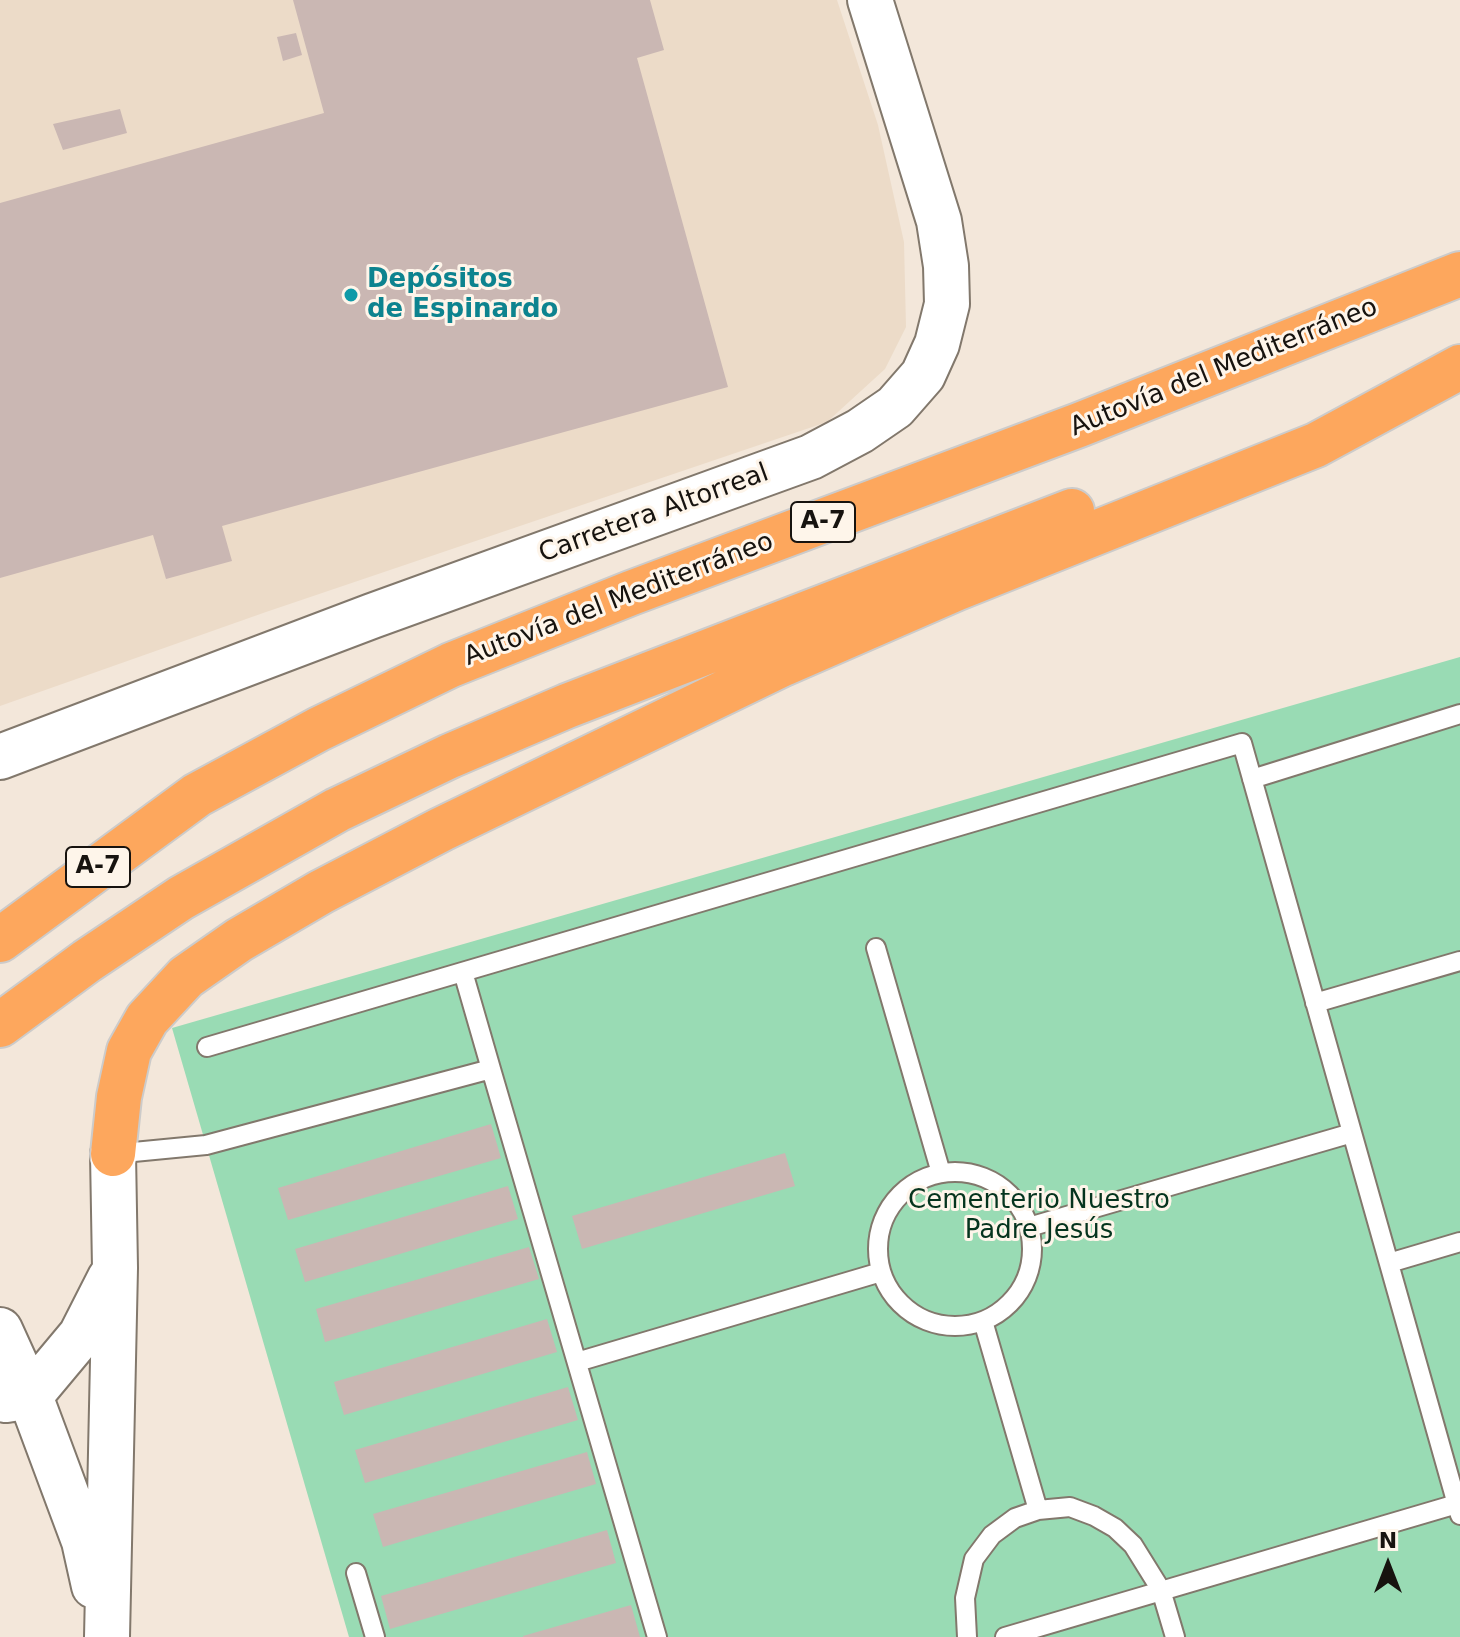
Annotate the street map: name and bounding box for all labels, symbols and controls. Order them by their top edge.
place label: Depósitos de Espinardo [367,264,558,326]
marker: Depósitos de Espinardo [342,286,360,304]
street label: Autovía del Mediterráneo [1066,292,1382,444]
street label: Carretera Altorreal [535,458,773,570]
road number: A-7 [791,502,855,542]
street label: Autovía del Mediterráneo [460,527,778,673]
road number: A-7 [66,847,130,887]
park label: Cementerio Nuestro Padre Jesús [908,1185,1170,1246]
north arrow [1348,1525,1428,1605]
text: N [1379,1528,1397,1553]

